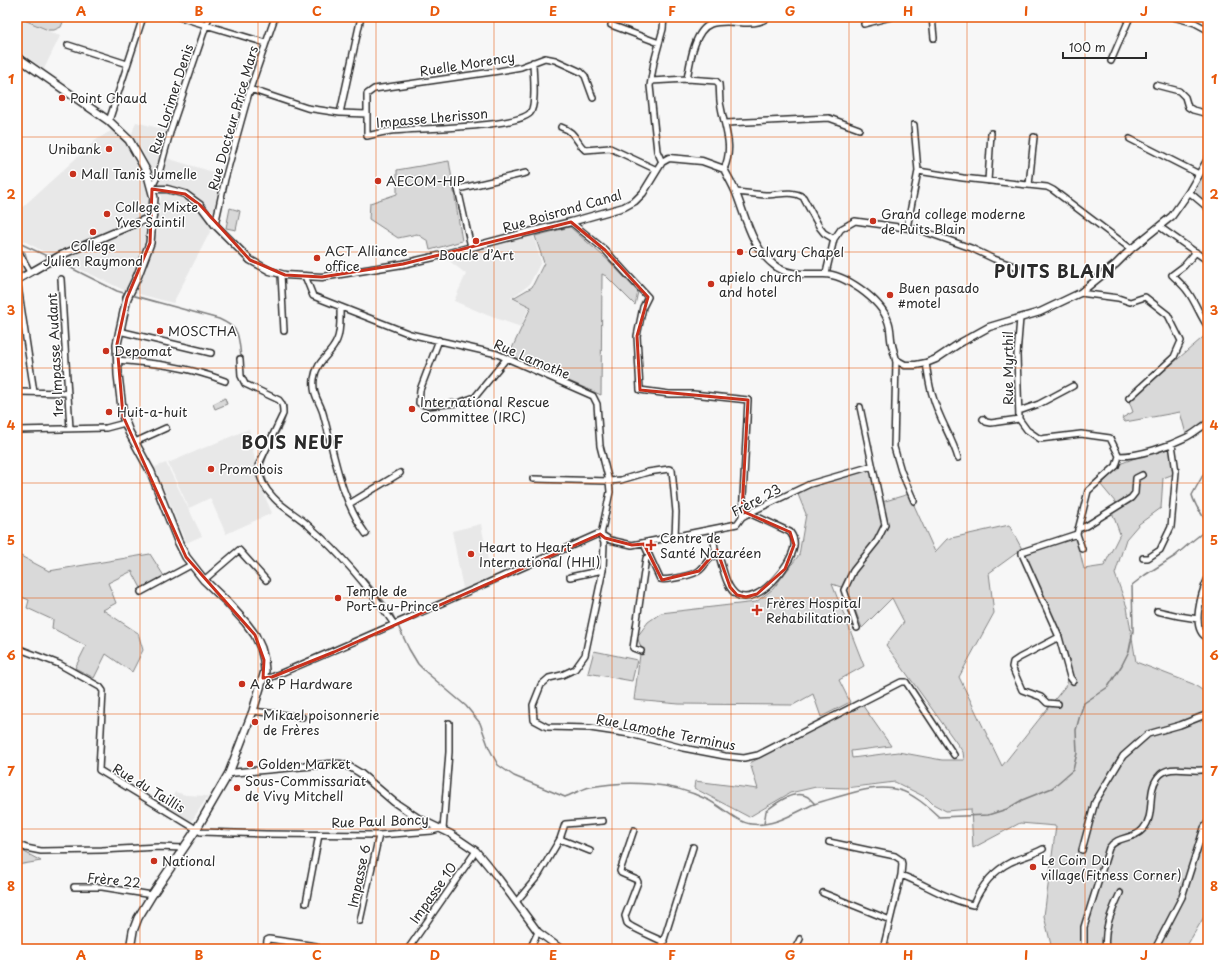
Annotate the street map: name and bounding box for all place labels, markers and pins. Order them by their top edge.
place label: Point Chaud [70,88,147,107]
marker: Point Chaud [57,93,67,103]
place label: Unibank [48,139,101,158]
marker: Unibank [104,144,114,154]
place label: Mall Tanis Jumelle [81,164,197,183]
marker: Mall Tanis Jumelle [68,169,78,179]
place label: AECOM-HIP [386,171,465,190]
marker: AECOM-HIP [373,176,383,186]
place label: College Mixte Yves Saintil [115,197,198,231]
place label: Grand college moderne de Puits Blain [881,204,1025,238]
marker: College Mixte Yves Saintil [102,209,112,219]
marker: Grand college moderne de Puits Blain [868,216,878,226]
marker: College Julien Raymond [88,227,98,237]
place label: College Julien Raymond [43,236,143,270]
marker: Boucle d’Art [471,236,481,246]
place label: ACT Alliance office [325,241,408,275]
place label: Calvary Chapel [748,242,844,261]
place label: Boucle d’Art [438,245,514,264]
marker: Calvary Chapel [735,247,745,257]
marker: ACT Alliance office [312,253,322,263]
place label: apielo church and hotel [719,267,802,301]
place label: Buen pasado #motel [898,278,979,312]
marker: apielo church and hotel [706,279,716,289]
marker: Buen pasado #motel [885,290,895,300]
place label: MOSCTHA [168,321,237,340]
marker: MOSCTHA [155,326,165,336]
place label: Depomat [114,341,173,360]
marker: Depomat [101,346,111,356]
place label: International Rescue Committee (IRC) [420,392,550,426]
place label: Huit-a-huit [117,402,187,421]
marker: International Rescue Committee (IRC) [407,404,417,414]
marker: Huit-a-huit [104,407,114,417]
place label: Promobois [219,459,283,478]
marker: Promobois [206,464,216,474]
place label: Centre de Santé Nazaréen [660,528,761,562]
place label: Heart to Heart International (HHI) [479,537,600,571]
marker: Centre de Santé Nazaréen [645,539,657,551]
marker: Heart to Heart International (HHI) [466,549,476,559]
place label: Temple de Port-au-Prince [346,581,439,615]
marker: Temple de Port-au-Prince [333,593,343,603]
place label: Frères Hospital Rehabilitation [766,593,861,627]
marker: Frères Hospital Rehabilitation [751,604,763,616]
place label: A & P Hardware [250,674,353,693]
marker: A & P Hardware [237,679,247,689]
place label: Mikael poisonnerie de Frères [263,705,380,739]
marker: Mikael poisonnerie de Frères [250,717,260,727]
place label: Golden Market [258,754,351,773]
marker: Golden Market [245,759,255,769]
place label: Sous-Commissariat de Vivy Mitchell [245,771,366,805]
marker: Sous-Commissariat de Vivy Mitchell [232,783,242,793]
place label: Le Coin Du village(Fitness Corner) [1041,850,1182,884]
place label: National [162,851,215,870]
marker: National [149,856,159,866]
marker: Le Coin Du village(Fitness Corner) [1028,862,1038,872]

